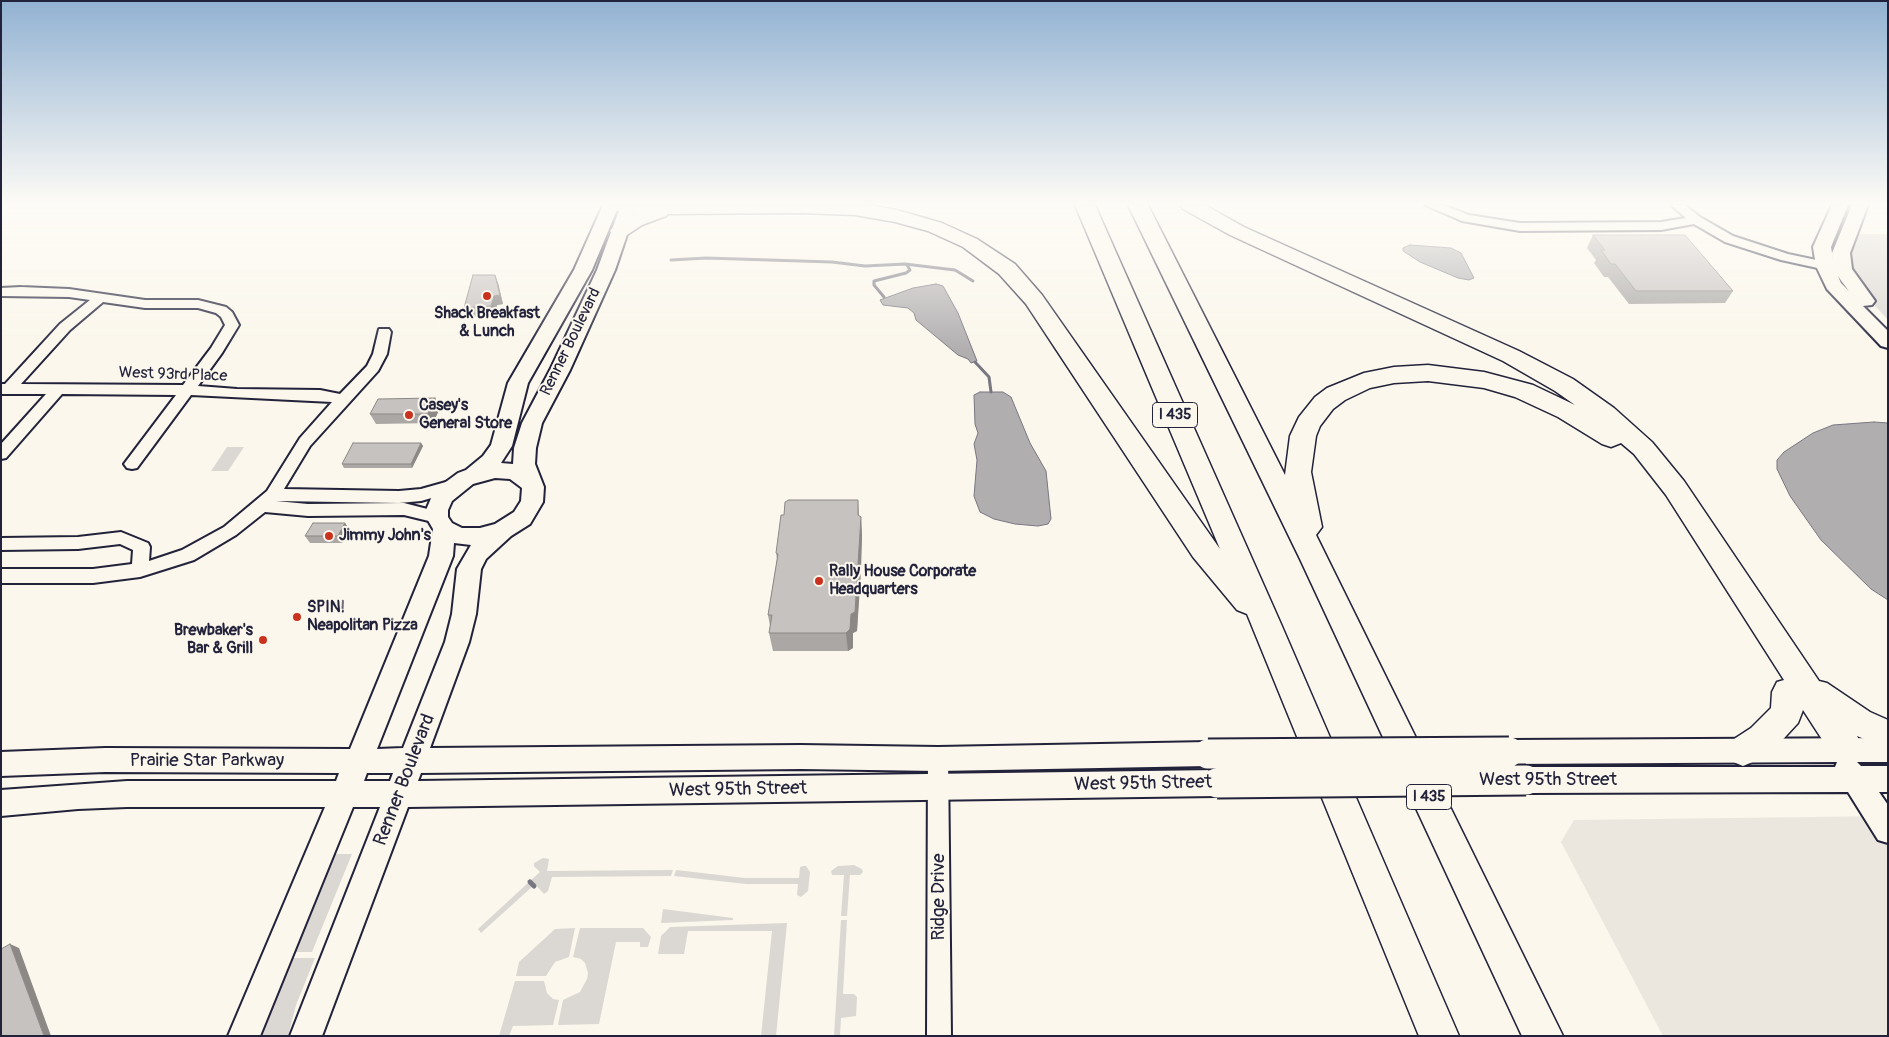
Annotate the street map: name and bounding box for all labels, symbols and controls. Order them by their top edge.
street label: Renner Boulevard [537,285,605,399]
marker: Shack Breakfast & Lunch [481,290,493,302]
place label: Shack Breakfast & Lunch [434,304,540,342]
street label: West 93rd Place [118,364,228,386]
place label: Casey's General Store [419,396,512,434]
road number: I 435 [1152,402,1198,428]
marker: Casey's General Store [403,409,415,421]
place label: Jimmy John's [339,526,431,546]
marker: Jimmy John's [323,530,335,542]
place label: Rally House Corporate Headquarters [829,562,976,600]
marker: Rally House Corporate Headquarters [813,575,825,587]
place label: SPIN! Neapolitan Pizza [307,598,418,636]
marker: SPIN! Neapolitan Pizza [291,611,303,623]
place label: Brewbaker's Bar & Grill [174,621,253,659]
marker: Brewbaker's Bar & Grill [257,634,269,646]
street label: Renner Boulevard [369,711,441,849]
street label: Prairie Star Parkway [130,750,284,772]
street label: West 95th Street [1479,769,1617,791]
street label: West 95th Street [1074,771,1212,797]
street label: West 95th Street [669,777,807,803]
road number: I 435 [1406,784,1452,810]
street label: Ridge Drive [928,853,950,941]

